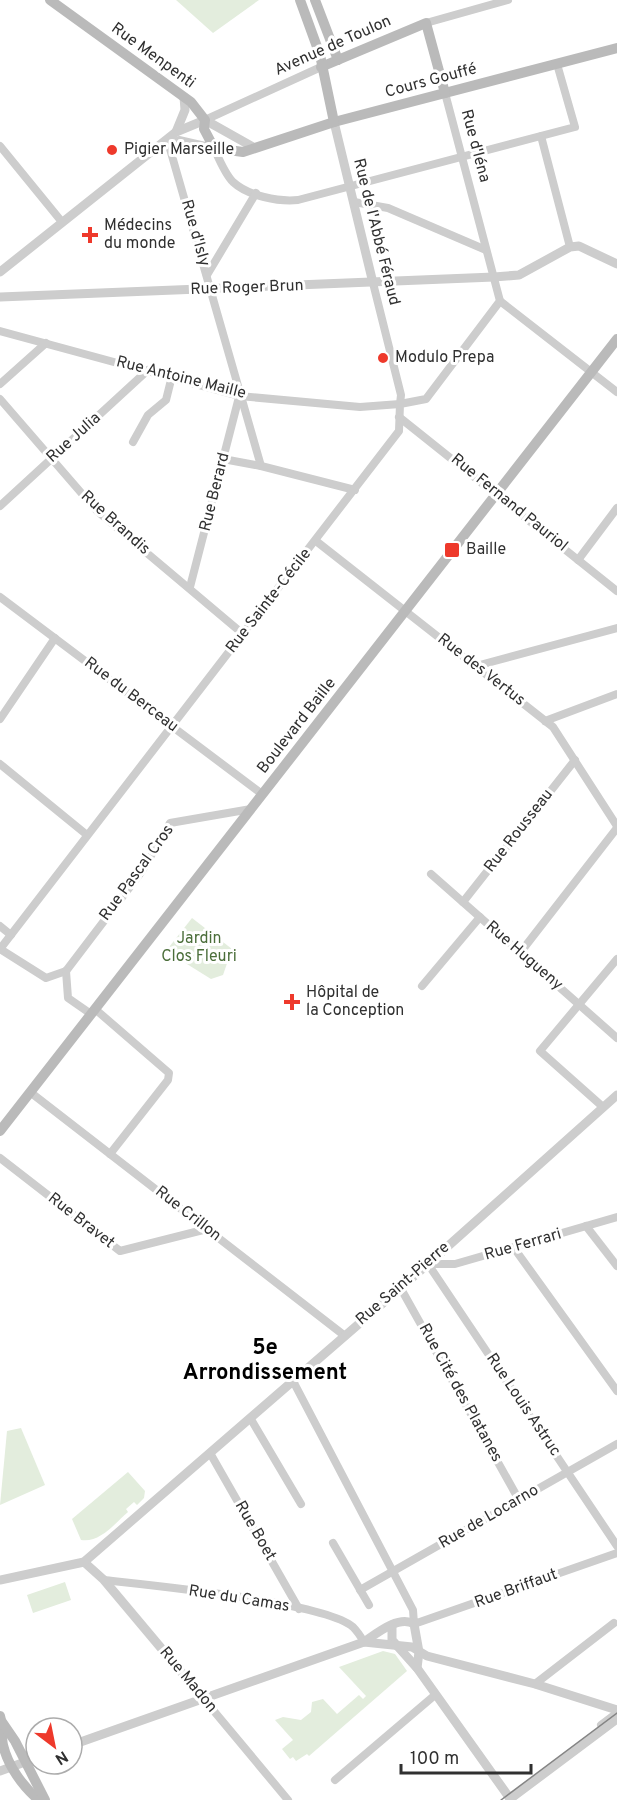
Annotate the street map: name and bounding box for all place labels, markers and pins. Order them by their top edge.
place label: Pigier Marseille [124,140,234,160]
marker: Pigier Marseille [105,143,119,157]
place label: Médecins du monde [104,216,175,254]
marker: Médecins du monde [81,226,99,244]
place label: Modulo Prepa [395,348,494,368]
marker: Modulo Prepa [376,351,390,365]
place label: Baille [466,540,506,560]
marker: Baille [443,541,461,559]
place label: Hôpital de la Conception [306,983,404,1021]
marker: Hôpital de la Conception [283,993,301,1011]

